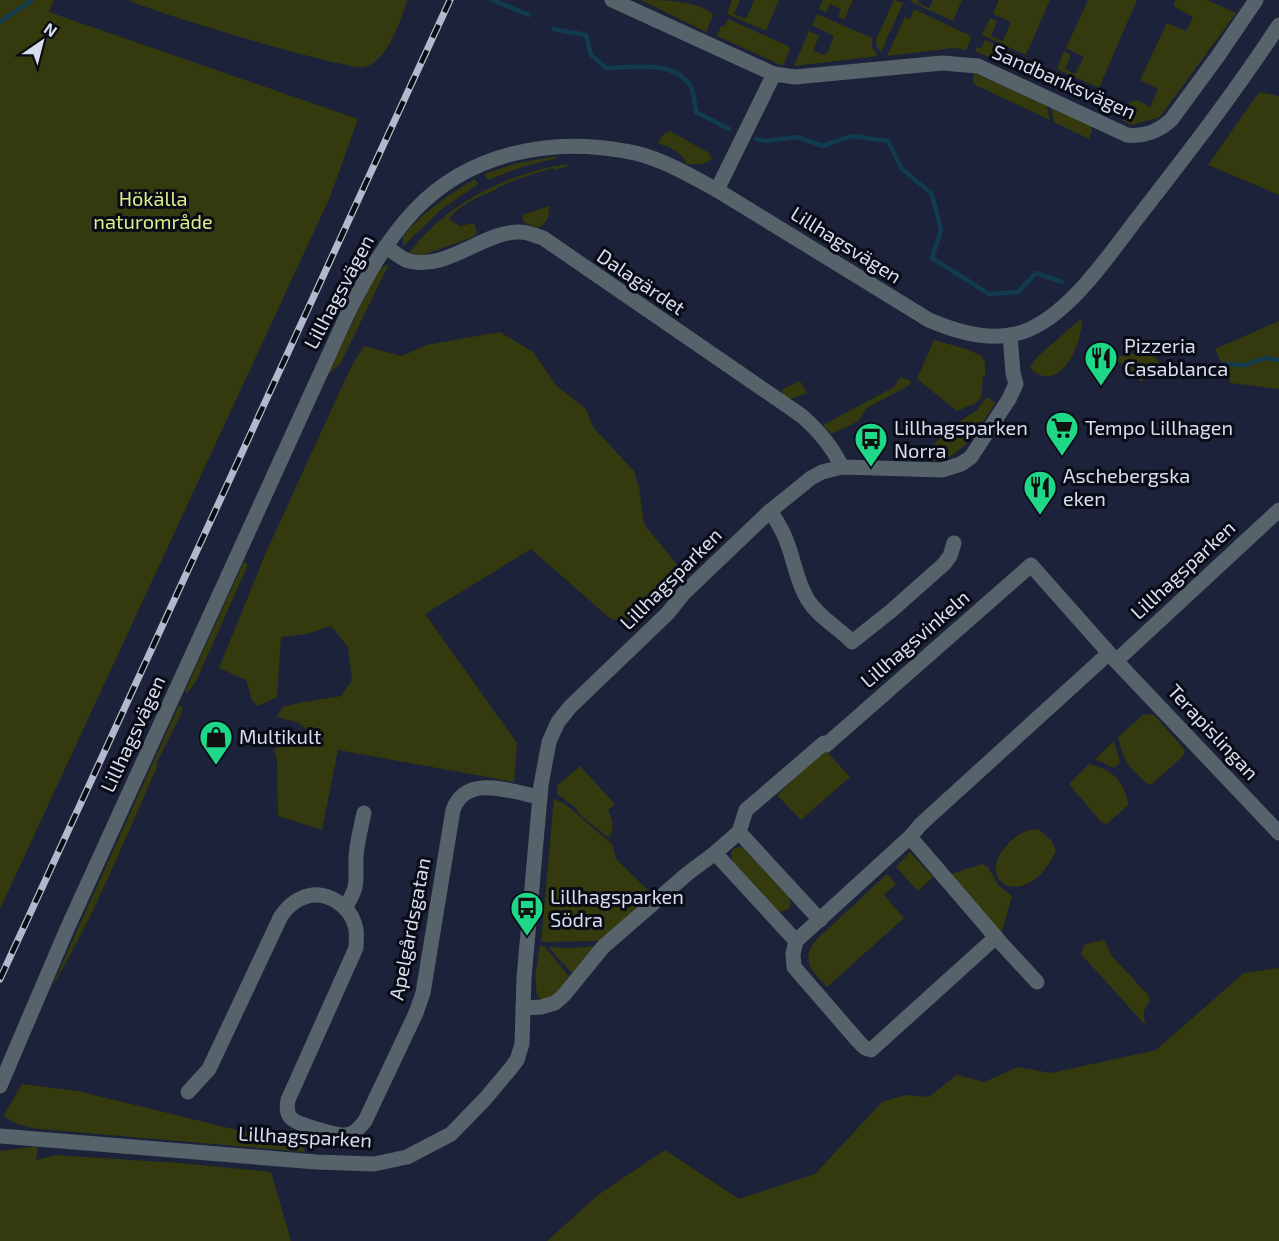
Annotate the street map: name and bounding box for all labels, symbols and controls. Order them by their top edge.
north arrow [12,12,72,72]
text: N [41,18,61,40]
street label: Sandbanksvägen [989,39,1140,123]
park label: Hökälla naturområde [93,186,213,233]
street label: Lillhagsvägen [787,201,906,288]
street label: Lillhagsvägen [298,230,378,353]
street label: Dalagärdet [593,243,690,320]
place label: Pizzeria Casablanca [1124,333,1228,380]
restaurant icon: Pizzeria Casablanca [1083,340,1119,387]
supermarket icon: Tempo Lillhagen [1044,410,1080,457]
place label: Lillhagsparken Norra [894,415,1028,462]
place label: Tempo Lillhagen [1085,415,1233,439]
bus stop icon: Lillhagsparken Norra [853,421,889,468]
place label: Aschebergska eken [1063,463,1190,510]
restaurant icon: Aschebergska eken [1022,469,1058,516]
street label: Lillhagsparken [1125,515,1239,624]
street label: Lillhagsparken [614,522,726,634]
street label: Lillhagsvinkeln [855,584,974,692]
street label: Lillhagsvägen [95,671,170,796]
street label: Terapislingan [1163,679,1264,784]
shop icon: Multikult [198,719,234,766]
place label: Multikult [239,724,322,748]
street label: Apelgårdsgatan [383,856,435,1002]
place label: Lillhagsparken Södra [550,884,684,931]
bus stop icon: Lillhagsparken Södra [509,890,545,937]
street label: Lillhagsparken [238,1121,373,1151]

